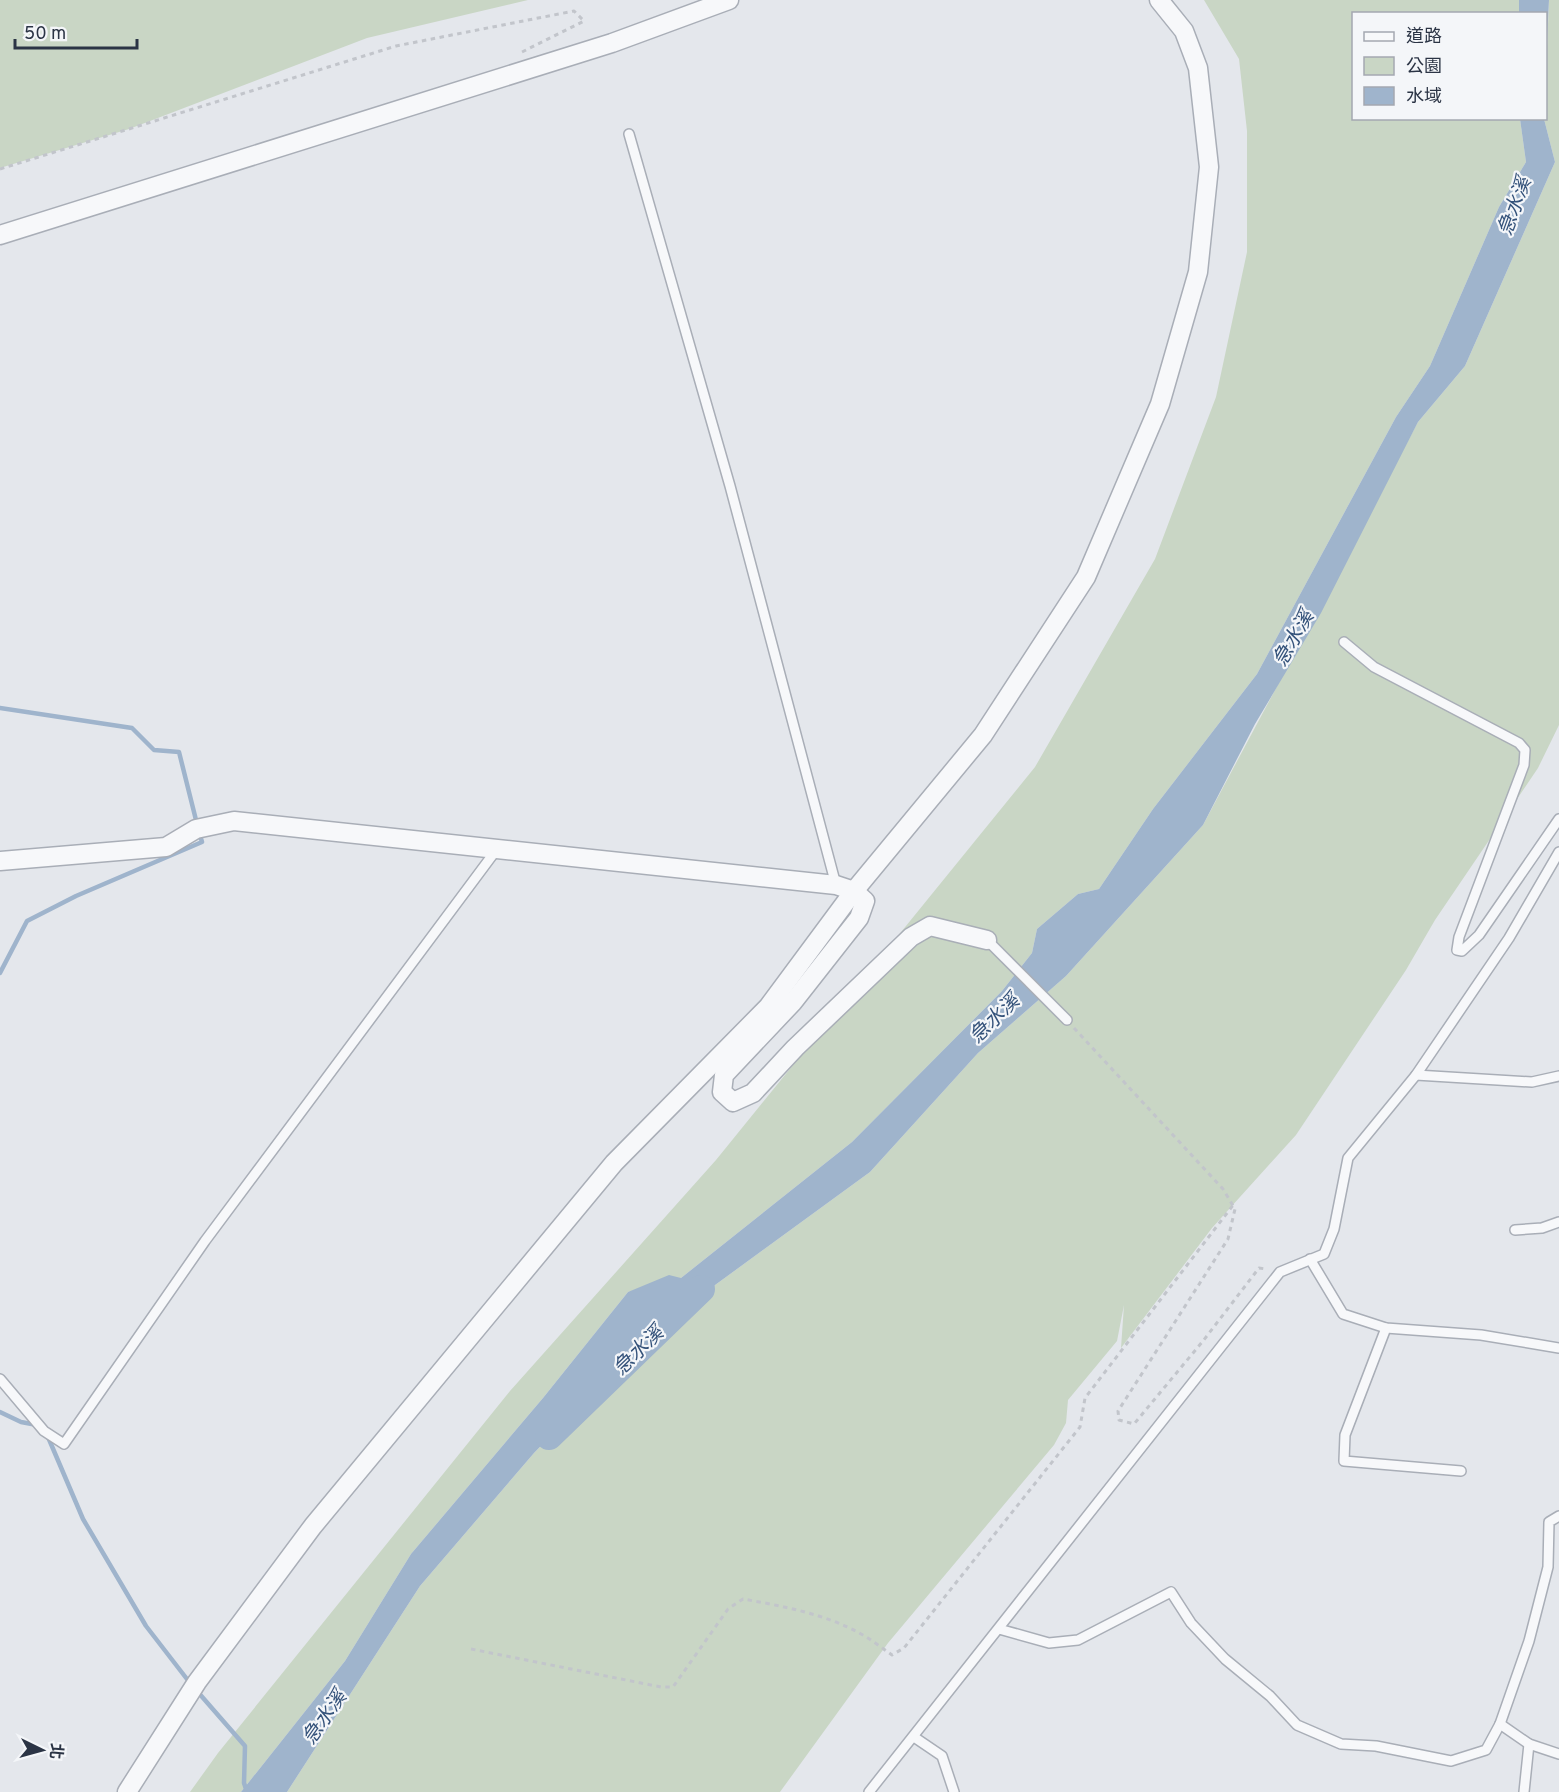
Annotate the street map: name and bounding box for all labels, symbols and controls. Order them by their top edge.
scale bar [15,12,136,50]
legend [1352,12,1547,120]
text: 50 m [24,23,66,46]
text: 道路 [1406,26,1442,49]
text: 公園 [1406,56,1442,79]
text: 水域 [1406,86,1442,109]
water label: 急水溪 [1493,171,1539,239]
water label: 急水溪 [1268,604,1322,671]
water label: 急水溪 [965,987,1028,1050]
water label: 急水溪 [609,1319,672,1382]
water label: 急水溪 [298,1684,355,1750]
north arrow [12,1720,72,1780]
text: 北 [44,1742,66,1760]

